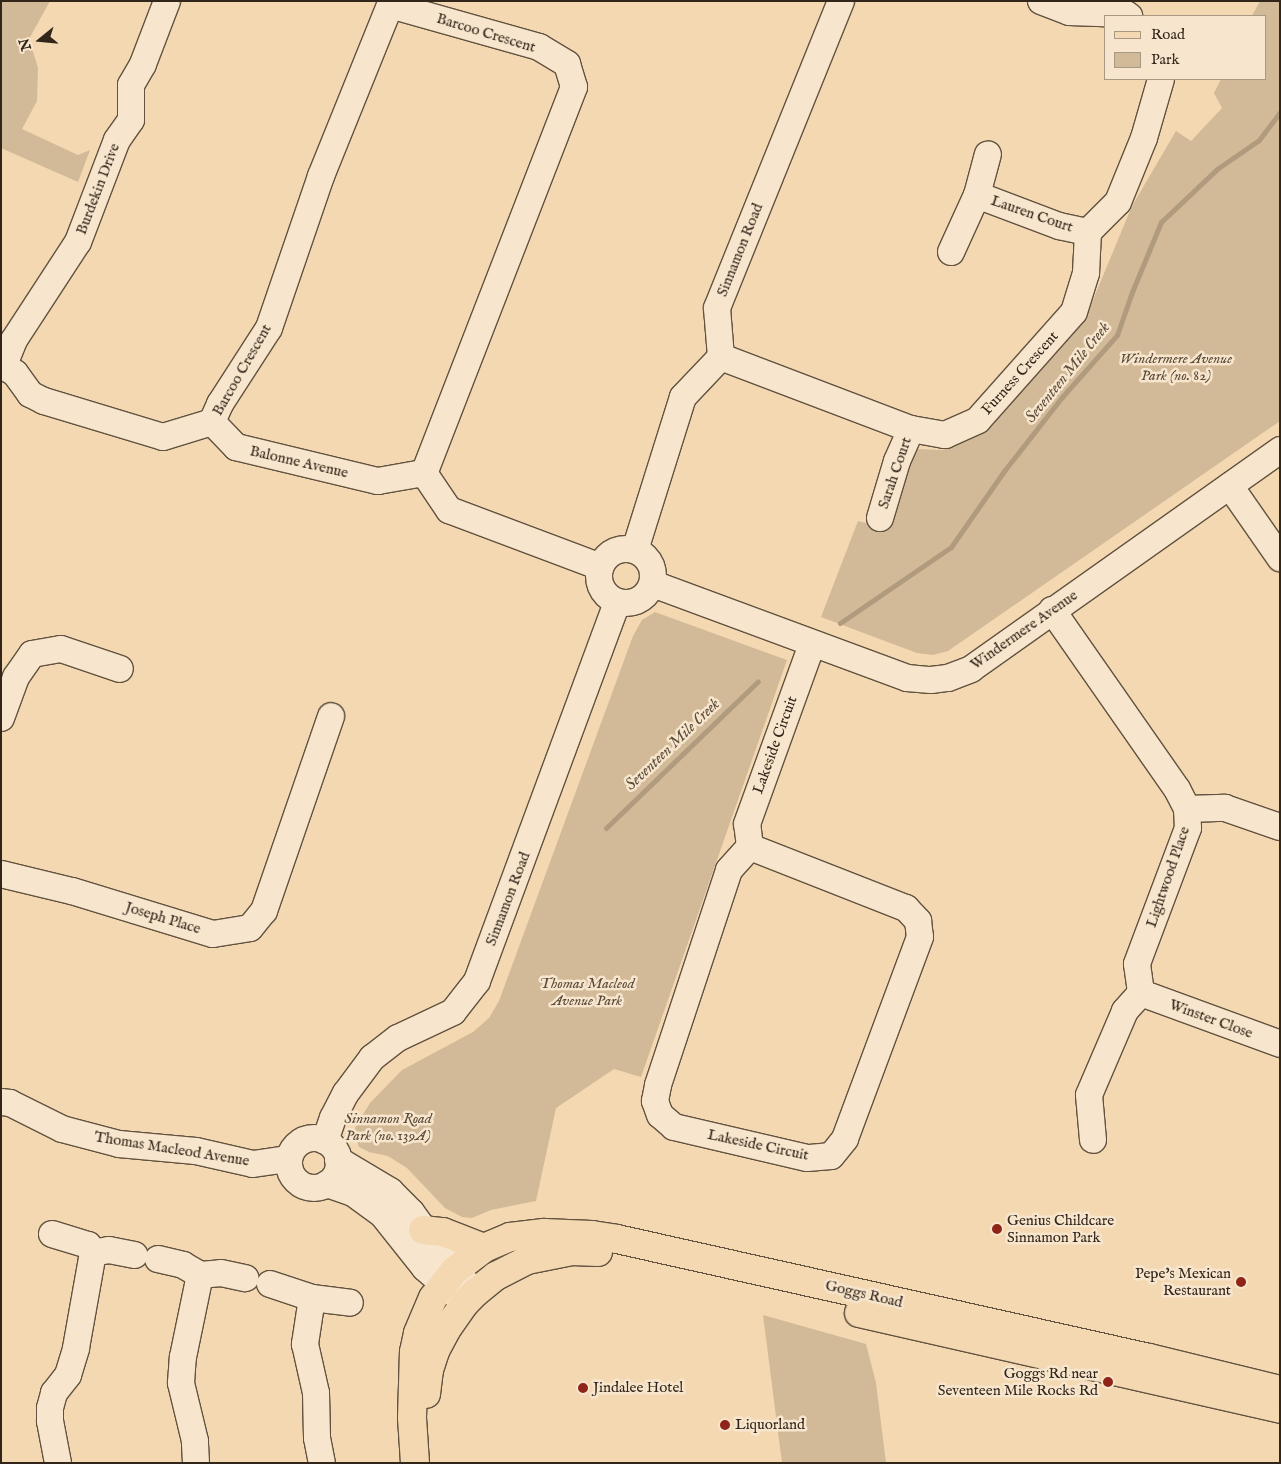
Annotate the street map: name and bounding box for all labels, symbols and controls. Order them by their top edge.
street label: Barcoo Crescent [434,9,538,57]
north arrow [15,15,65,65]
legend [1104,15,1266,80]
text: Road [1151,25,1185,44]
text: N [15,36,36,53]
text: Park [1151,50,1180,69]
street label: Burdekin Drive [72,141,124,237]
street label: Lauren Court [989,192,1075,236]
street label: Sinnamon Road [713,201,767,299]
water label: Seventeen Mile Creek [1022,319,1114,427]
street label: Barcoo Crescent [209,321,275,419]
street label: Furness Crescent [978,328,1062,418]
park label: Windermere Avenue Park (no. 82) [1120,349,1232,384]
street label: Sarah Court [874,435,916,511]
street label: Balonne Avenue [248,442,350,482]
street label: Windermere Avenue [967,586,1081,674]
street label: Lakeside Circuit [749,694,801,796]
water label: Seventeen Mile Creek [622,695,724,795]
street label: Lightwood Place [1142,824,1194,930]
street label: Sinnamon Road [482,850,534,948]
street label: Joseph Place [123,898,203,938]
park label: Thomas Macleod Avenue Park [539,974,635,1009]
street label: Winster Close [1167,996,1255,1042]
park label: Sinnamon Road Park (no. 139A) [344,1109,432,1144]
street label: Lakeside Circuit [706,1126,810,1164]
street label: Thomas Macleod Avenue [93,1128,251,1170]
place label: Genius Childcare Sinnamon Park [1007,1211,1114,1246]
marker: Genius Childcare Sinnamon Park [991,1223,1003,1235]
place label: Pepe's Mexican Restaurant [1135,1264,1231,1299]
street label: Goggs Road [824,1276,904,1312]
marker: Pepe's Mexican Restaurant [1235,1276,1247,1288]
place label: Goggs Rd near Seventeen Mile Rocks Rd [938,1364,1098,1399]
marker: Goggs Rd near Seventeen Mile Rocks Rd [1102,1376,1114,1388]
place label: Jindalee Hotel [593,1379,683,1397]
marker: Jindalee Hotel [577,1382,589,1394]
place label: Liquorland [735,1416,805,1434]
marker: Liquorland [719,1419,731,1431]

